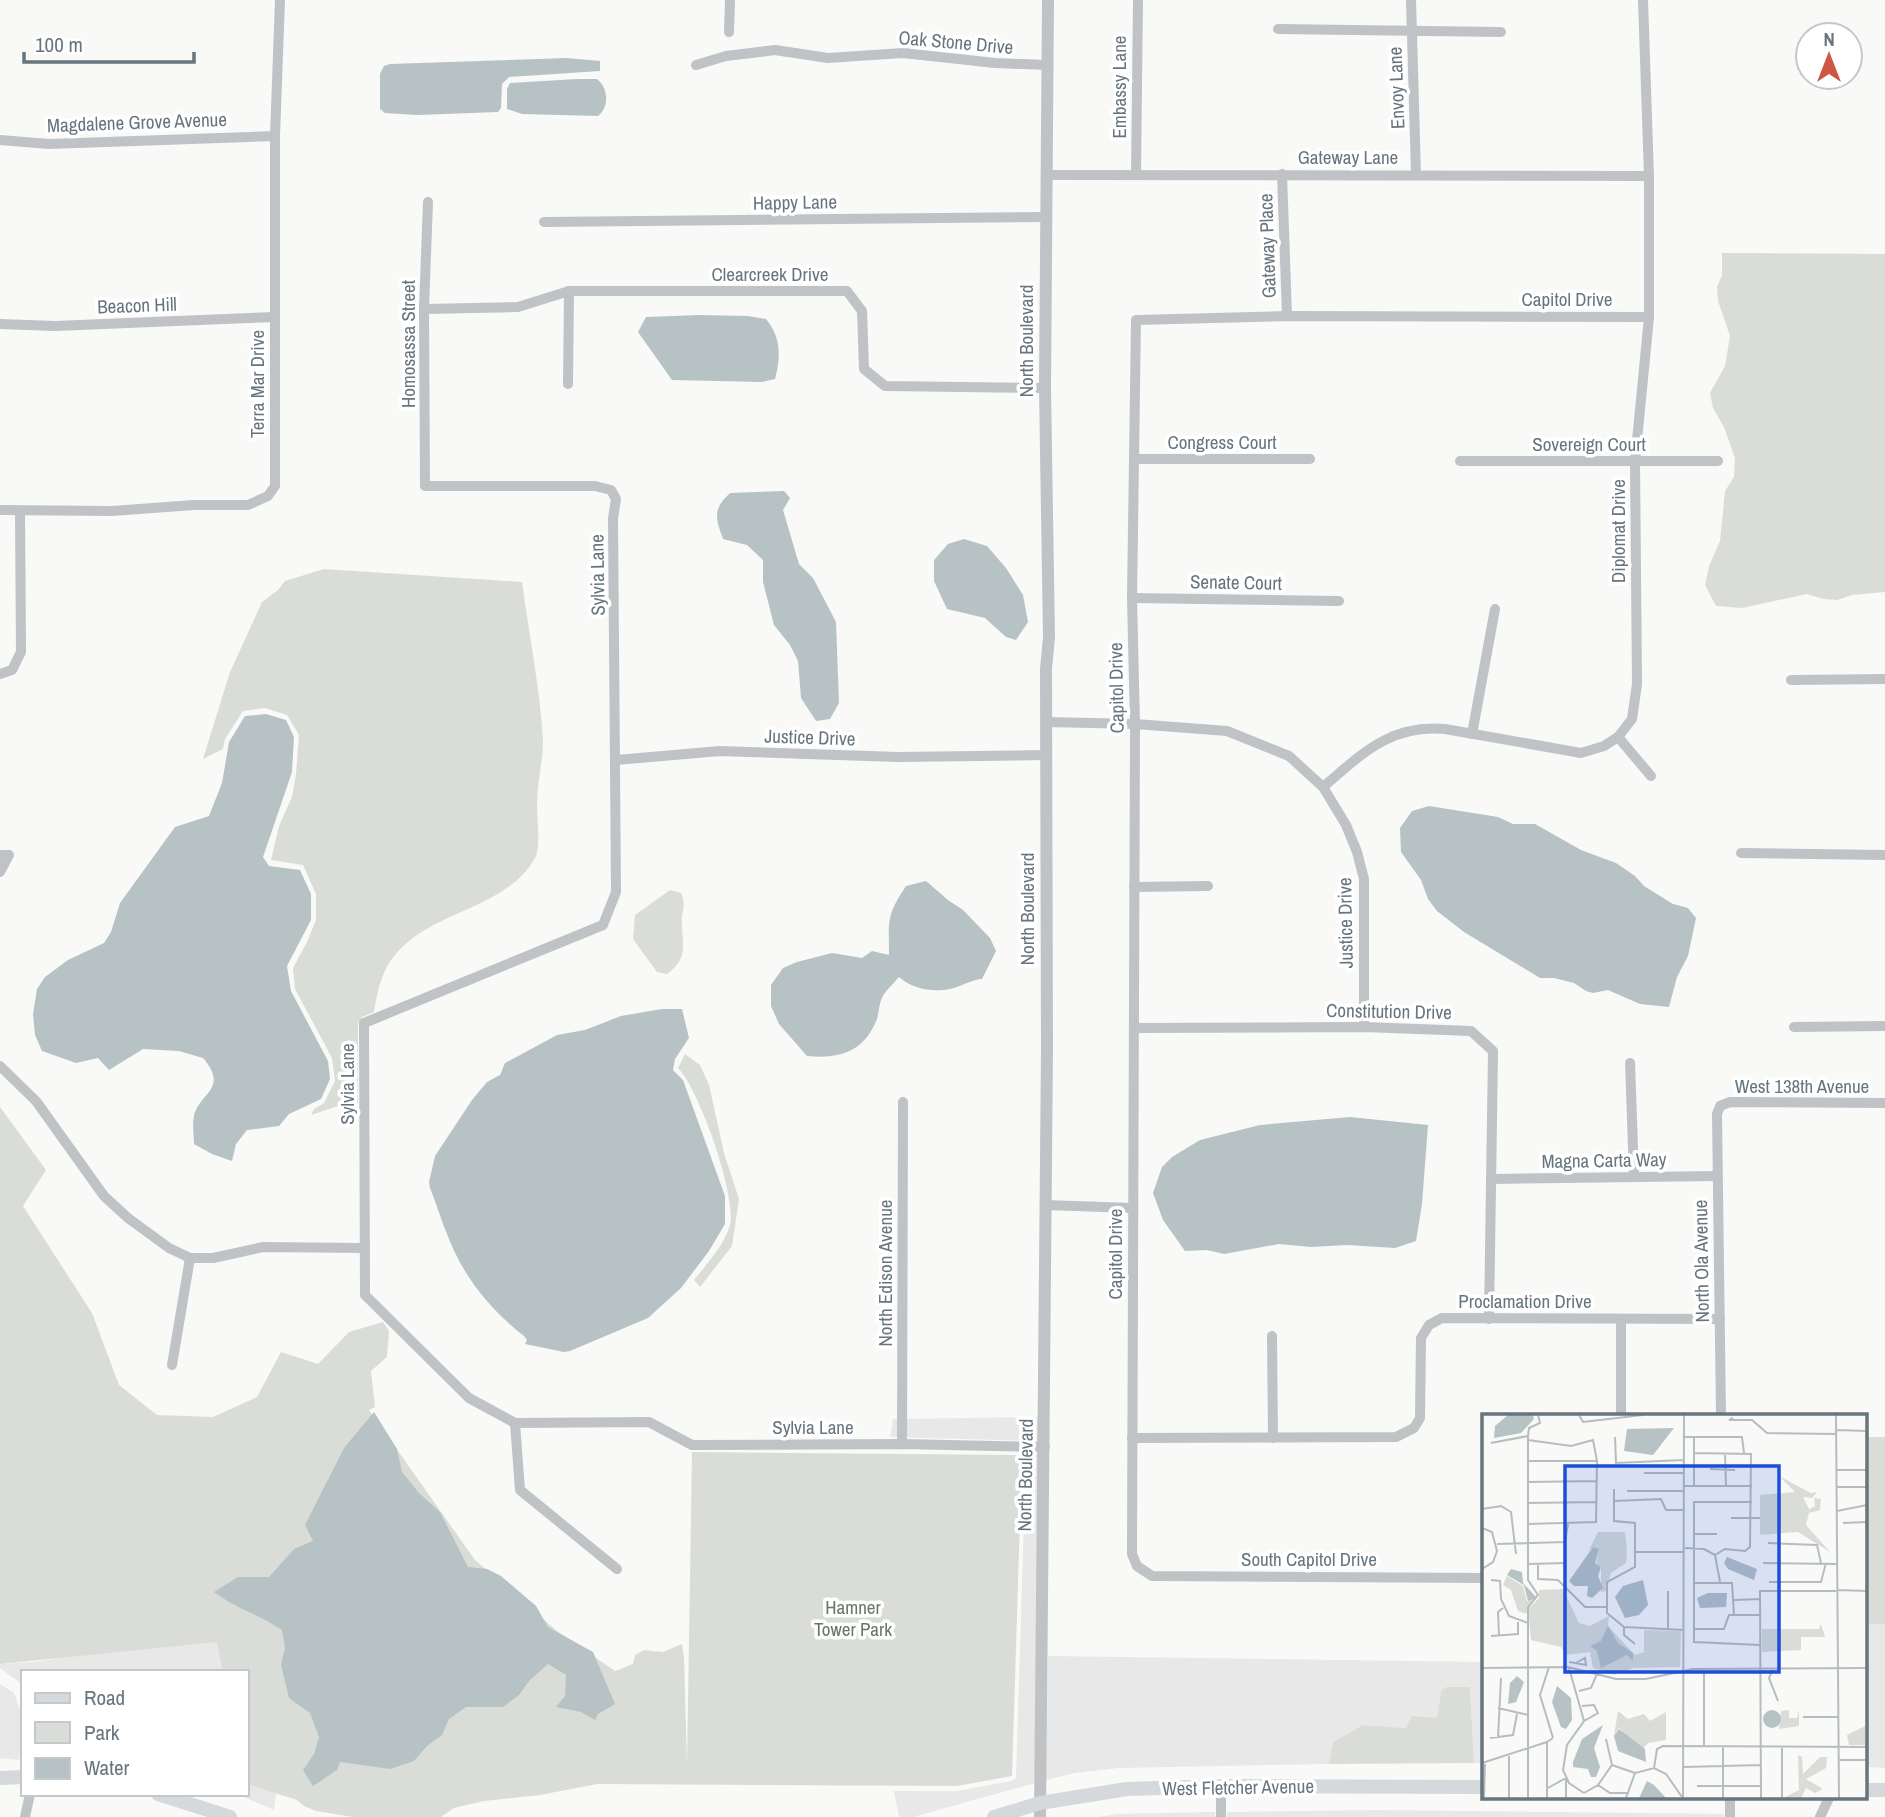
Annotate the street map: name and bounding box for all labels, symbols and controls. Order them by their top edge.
scale bar [24,21,194,65]
north arrow [1794,21,1864,91]
street label: Oak Stone Drive [897,24,1015,60]
text: N [1823,26,1835,52]
text: 100 m [35,30,83,59]
street label: Embassy Lane [1106,35,1132,139]
street label: Envoy Lane [1382,46,1410,130]
street label: Magdalene Grove Avenue [47,106,227,138]
street label: Gateway Lane [1298,144,1398,170]
street label: Happy Lane [753,188,837,216]
street label: Gateway Place [1252,193,1282,299]
street label: Clearcreek Drive [712,261,828,287]
street label: Homosassa Street [395,279,421,408]
street label: North Boulevard [1013,285,1039,397]
street label: Capitol Drive [1522,286,1612,312]
street label: Beacon Hill [97,291,177,319]
street label: Terra Mar Drive [244,330,270,438]
street label: Congress Court [1167,429,1277,455]
street label: Sovereign Court [1532,431,1646,457]
street label: Diplomat Drive [1605,479,1631,583]
street label: Sylvia Lane [583,534,611,616]
street label: Senate Court [1190,568,1283,596]
street label: Capitol Drive [1102,642,1130,734]
street label: Justice Drive [764,722,856,752]
street label: North Boulevard [1014,853,1040,965]
street label: Justice Drive [1331,877,1359,969]
street label: Constitution Drive [1326,997,1452,1025]
street label: Sylvia Lane [334,1043,360,1125]
street label: West 138th Avenue [1735,1073,1869,1099]
street label: Magna Carta Way [1541,1146,1667,1174]
street label: North Ola Avenue [1687,1199,1715,1323]
street label: North Edison Avenue [872,1200,898,1347]
street label: Capitol Drive [1102,1209,1128,1299]
street label: Proclamation Drive [1458,1288,1592,1314]
street label: Sylvia Lane [772,1414,854,1440]
inset map [1482,1414,1868,1800]
street label: North Boulevard [1011,1418,1039,1532]
street label: South Capitol Drive [1241,1546,1377,1572]
park label: Hamner Tower Park [814,1594,892,1642]
legend [21,1670,248,1796]
text: Road [84,1683,125,1712]
text: Park [84,1718,120,1747]
text: Water [84,1753,130,1782]
street label: West Fletcher Avenue [1162,1773,1314,1801]

